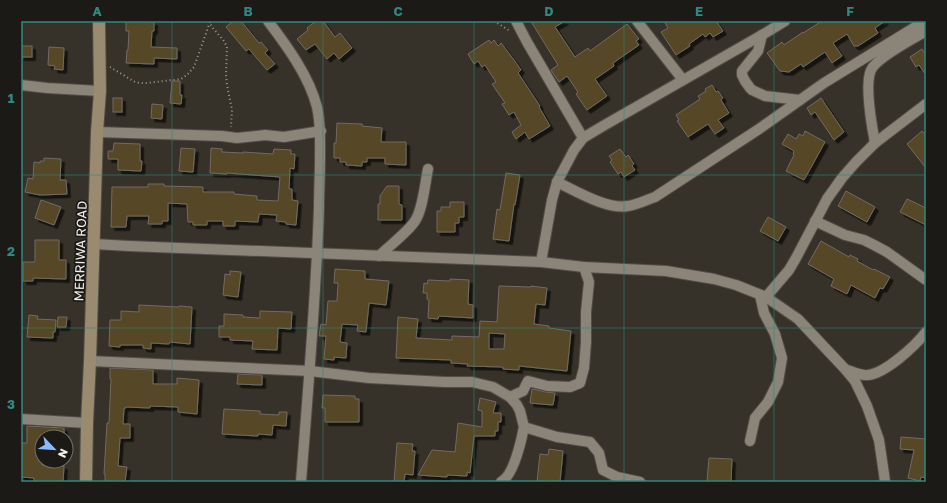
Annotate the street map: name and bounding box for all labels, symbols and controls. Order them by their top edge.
text: A [92,3,102,19]
text: B [243,3,253,19]
text: C [393,3,403,19]
text: D [544,3,554,19]
text: E [695,3,703,19]
text: F [846,3,854,19]
text: 1 [8,90,15,106]
street label: MERRIWA ROAD [70,200,90,302]
text: 2 [7,243,15,259]
text: 3 [7,396,15,412]
north arrow [34,429,74,469]
text: N [56,447,71,460]

